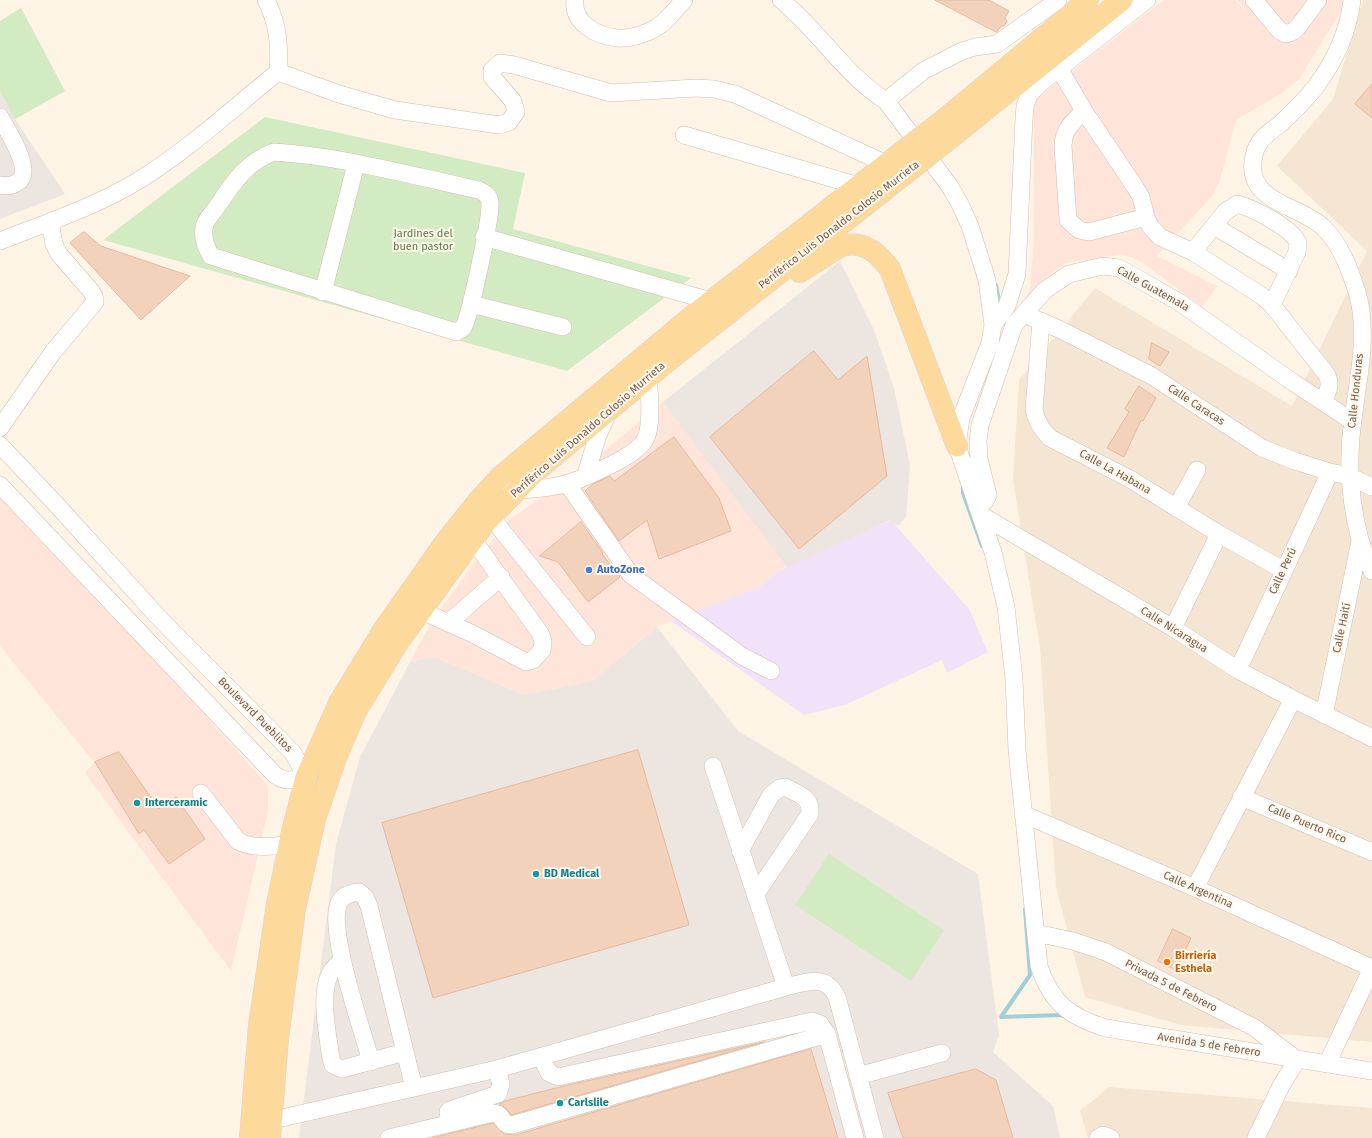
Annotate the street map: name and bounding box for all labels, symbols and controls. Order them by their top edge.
street label: Periférico Luis Donaldo Colosio Murrieta [756,158,922,292]
park label: Jardines del buen pastor [393,227,453,253]
street label: Calle Guatemala [1114,264,1192,314]
street label: Calle Honduras [1345,353,1367,429]
street label: Periférico Luis Donaldo Colosio Murrieta [508,359,668,501]
street label: Calle Caracas [1165,382,1227,428]
street label: Calle La Habana [1077,447,1153,497]
street label: Calle Perú [1266,546,1300,596]
place label: AutoZone [597,563,645,577]
marker: AutoZone [584,565,594,575]
street label: Calle Haití [1330,602,1354,654]
street label: Calle Nicaragua [1138,604,1210,656]
street label: Boulevard Pueblitos [215,675,295,755]
place label: Interceramic [145,796,208,810]
marker: Interceramic [132,798,142,808]
street label: Calle Puerto Rico [1266,801,1348,847]
place label: BD Medical [544,867,599,881]
marker: BD Medical [531,869,541,879]
street label: Calle Argentina [1161,869,1235,911]
place label: Birriería Esthela [1175,949,1216,975]
street label: Privada 5 de Febrero [1123,957,1219,1015]
marker: Birriería Esthela [1162,957,1172,967]
street label: Avenida 5 de Febrero [1156,1030,1262,1060]
place label: Carlslile [568,1096,609,1110]
marker: Carlslile [555,1098,565,1108]

